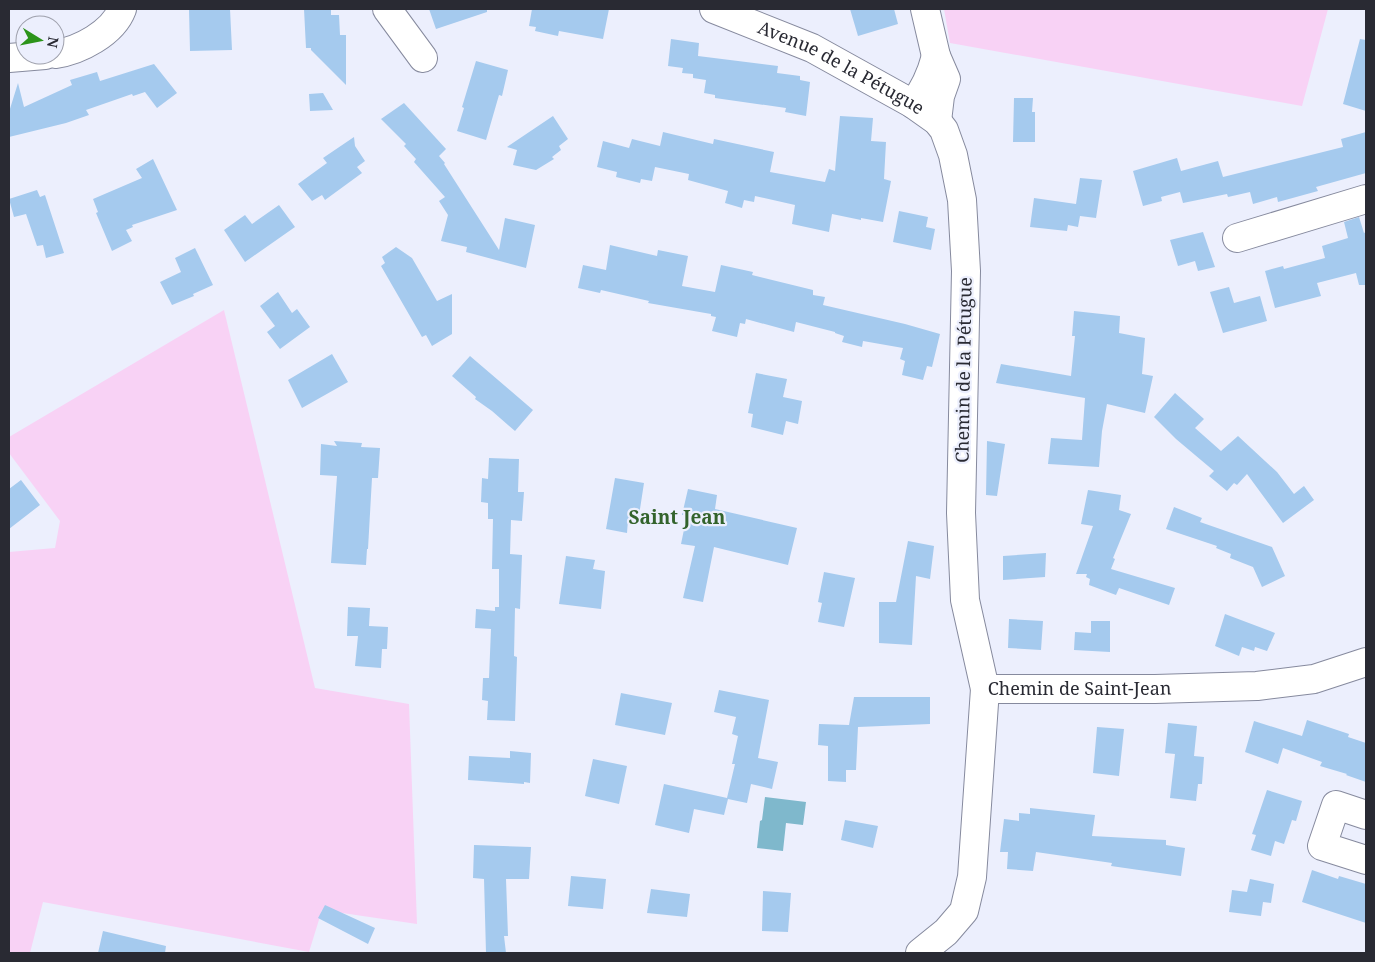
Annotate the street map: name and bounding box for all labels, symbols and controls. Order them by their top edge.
north arrow [15,15,65,65]
street label: Avenue de la Pétugue [755,15,930,119]
text: N [43,35,64,49]
street label: Chemin de la Pétugue [949,277,977,463]
district label: Saint Jean [629,504,726,530]
street label: Chemin de Saint-Jean [988,676,1172,700]

